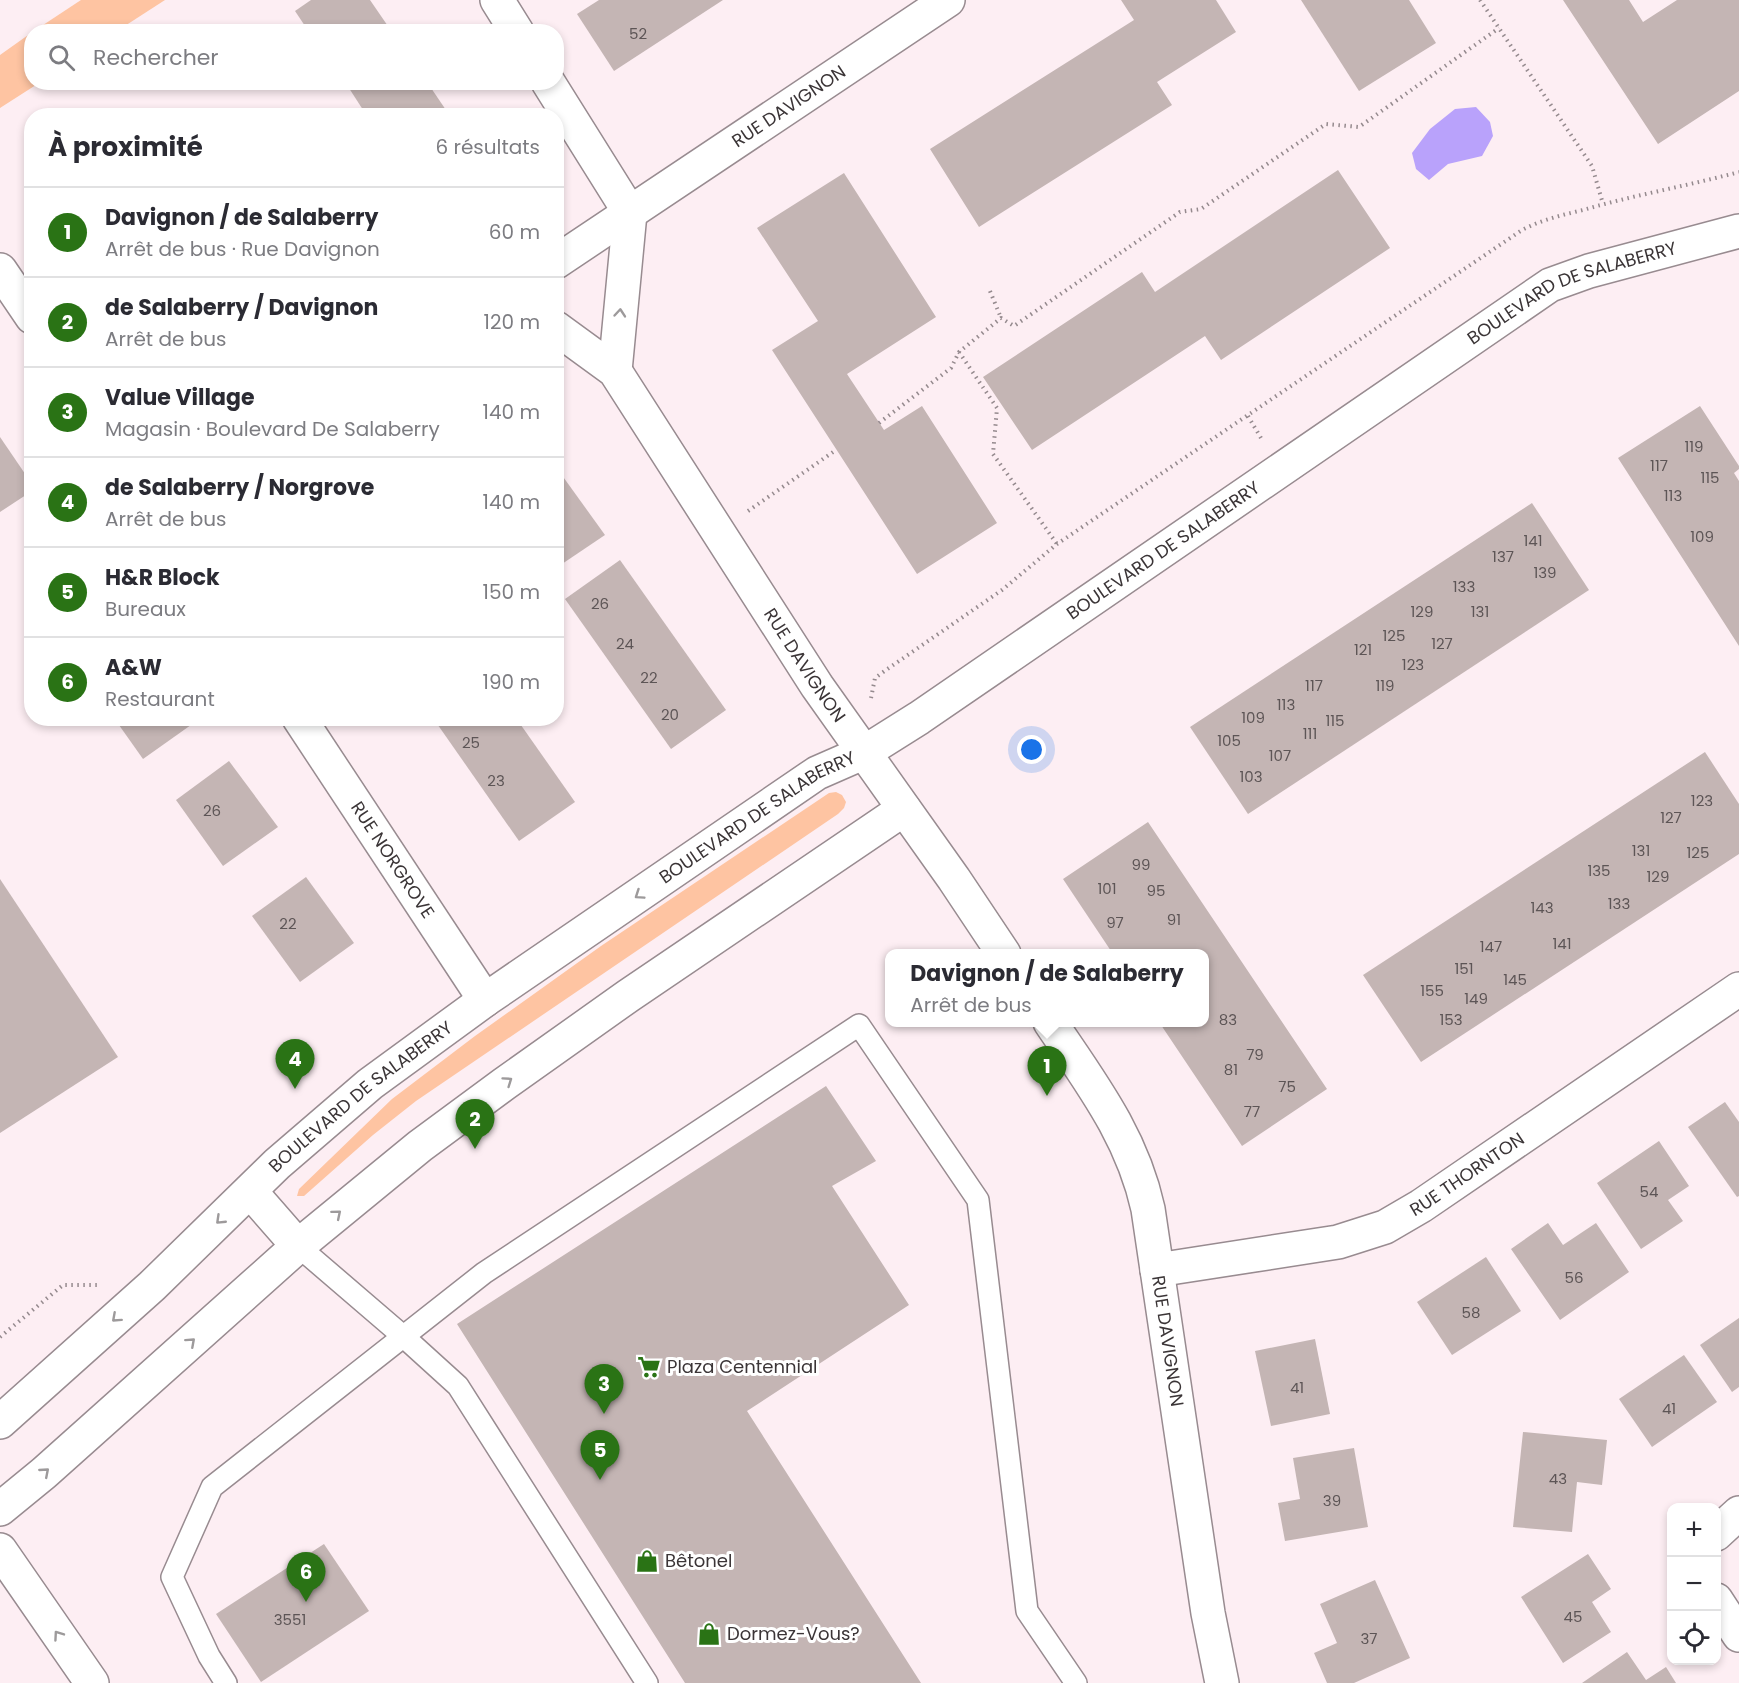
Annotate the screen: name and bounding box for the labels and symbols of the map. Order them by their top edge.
house number: 52 [629,23,647,44]
street label: RUE DAVIGNON [727,59,850,153]
street label: BOULEVARD DE SALABERRY [1462,235,1680,350]
one-way arrow [613,309,626,318]
house number: 119 [1684,436,1704,457]
house number: 117 [1650,455,1668,476]
house number: 115 [1700,467,1720,488]
street label: BOULEVARD DE SALABERRY [1061,475,1265,625]
house number: 113 [1664,485,1682,506]
house number: 109 [1690,526,1714,547]
house number: 141 [1523,530,1543,551]
house number: 137 [1492,546,1514,567]
house number: 139 [1533,562,1557,583]
house number: 133 [1453,576,1475,597]
house number: 26 [591,593,609,614]
house number: 129 [1411,601,1433,622]
house number: 131 [1471,601,1489,622]
street label: RUE DAVIGNON [758,603,852,727]
house number: 125 [1383,625,1405,646]
house number: 24 [616,633,634,654]
house number: 127 [1431,633,1453,654]
house number: 121 [1354,639,1372,660]
house number: 123 [1402,654,1424,675]
house number: 22 [640,667,658,688]
house number: 117 [1305,675,1323,696]
house number: 119 [1375,675,1395,696]
house number: 113 [1277,694,1295,715]
house number: 20 [661,704,679,725]
house number: 109 [1241,707,1265,728]
house number: 115 [1325,710,1345,731]
house number: 111 [1303,723,1317,744]
house number: 105 [1217,730,1241,751]
house number: 25 [462,732,480,753]
your location [1017,735,1046,764]
street label: BOULEVARD DE SALABERRY [654,745,860,889]
house number: 107 [1269,745,1291,766]
house number: 103 [1239,766,1263,787]
house number: 23 [487,770,505,791]
house number: 123 [1691,790,1713,811]
street label: RUE NORGROVE [345,796,441,923]
house number: 26 [203,800,221,821]
house number: 127 [1660,807,1682,828]
house number: 131 [1632,840,1650,861]
house number: 125 [1687,842,1709,863]
house number: 99 [1132,854,1150,875]
house number: 135 [1587,860,1611,881]
house number: 129 [1647,866,1669,887]
house number: 101 [1097,878,1117,899]
house number: 95 [1147,880,1165,901]
one-way arrow [634,888,645,899]
house number: 133 [1608,893,1630,914]
house number: 143 [1530,897,1554,918]
house number: 91 [1167,909,1181,930]
house number: 97 [1106,912,1124,933]
house number: 22 [279,913,297,934]
house number: 141 [1552,933,1572,954]
house number: 147 [1480,936,1502,957]
house number: 151 [1454,958,1474,979]
house number: 145 [1503,969,1527,990]
house number: 155 [1420,980,1444,1001]
house number: 149 [1464,988,1488,1009]
house number: 83 [1219,1009,1237,1030]
house number: 153 [1439,1009,1463,1030]
street label: BOULEVARD DE SALABERRY [263,1015,458,1178]
pin: 4 [276,1040,314,1089]
house number: 79 [1246,1044,1264,1065]
pin: 1 [1028,1046,1066,1096]
house number: 81 [1224,1059,1238,1080]
house number: 75 [1278,1076,1296,1097]
one-way arrow [501,1077,512,1088]
pin: 2 [456,1100,494,1149]
house number: 77 [1244,1101,1260,1122]
street label: RUE THORNTON [1405,1126,1529,1222]
house number: 54 [1640,1181,1658,1202]
one-way arrow [330,1210,341,1221]
one-way arrow [217,1213,228,1224]
house number: 56 [1565,1267,1583,1288]
street label: RUE DAVIGNON [1146,1274,1190,1408]
house number: 58 [1462,1302,1480,1323]
one-way arrow [112,1311,123,1322]
one-way arrow [184,1338,194,1349]
supermarket icon: Plaza Centennial [636,1354,662,1380]
place label: Plaza Centennial [667,1354,818,1379]
pin: 3 [584,1364,624,1414]
house number: 41 [1290,1377,1304,1398]
house number: 41 [1662,1398,1676,1419]
pin: 5 [580,1430,620,1480]
one-way arrow [38,1468,49,1479]
house number: 43 [1549,1468,1567,1489]
house number: 39 [1323,1490,1341,1511]
shop icon: Bêtonel [634,1548,660,1574]
place label: Bêtonel [665,1548,732,1573]
pin: 6 [286,1552,326,1602]
house number: 45 [1564,1606,1582,1627]
house number: 3551 [274,1609,306,1630]
shop icon: Dormez-Vous? [696,1621,722,1647]
place label: Dormez-Vous? [727,1621,860,1646]
house number: 37 [1360,1628,1378,1649]
one-way arrow [55,1630,66,1641]

